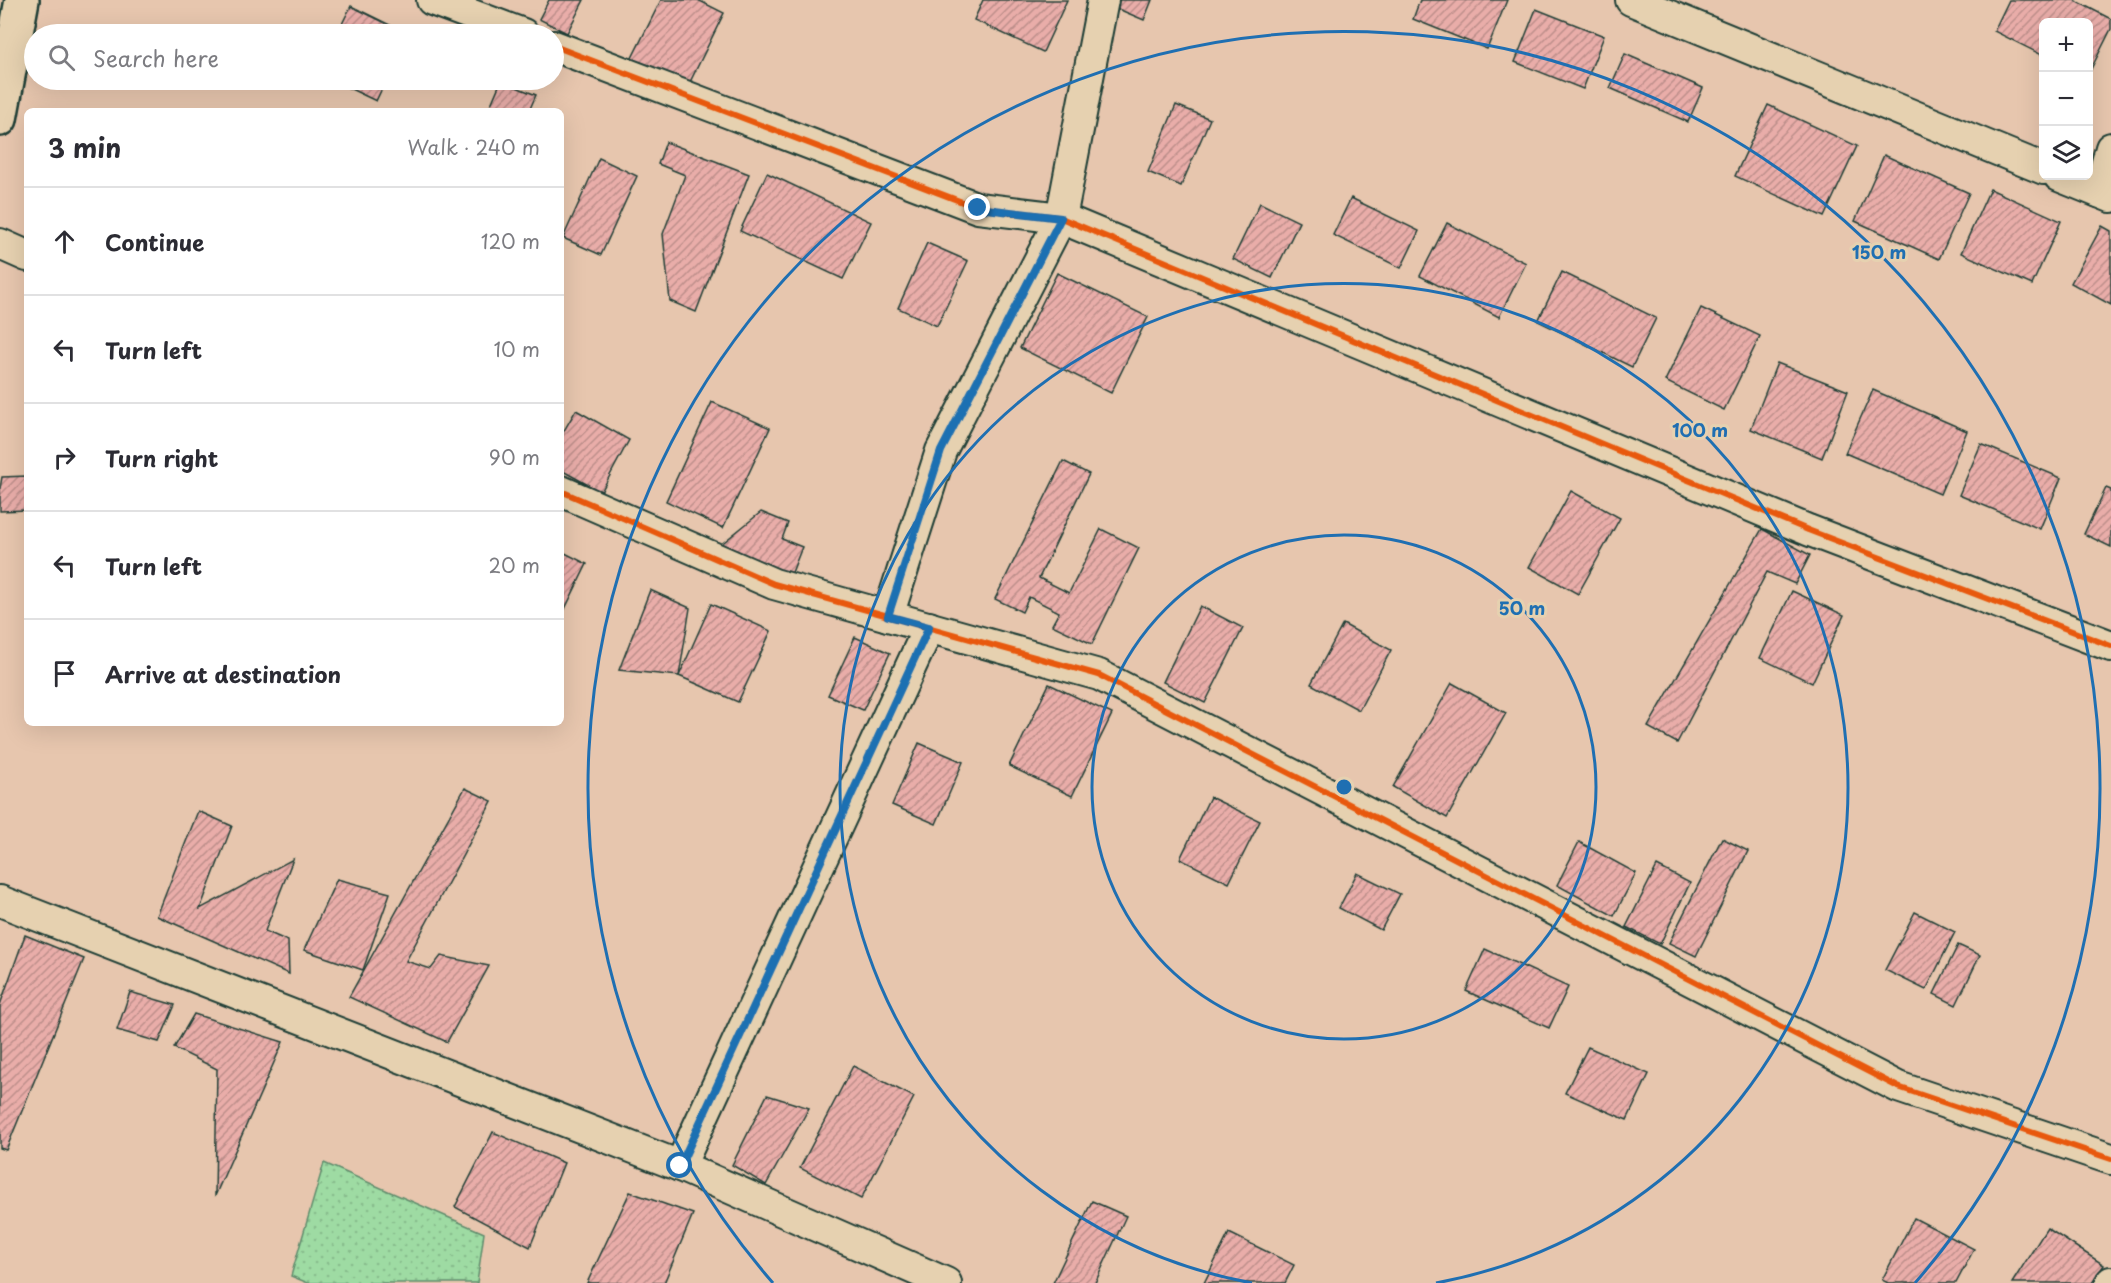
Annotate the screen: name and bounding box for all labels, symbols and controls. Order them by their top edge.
map controls [2039,18,2093,180]
button: + [2039,18,2093,72]
search box [24,24,564,90]
icon: search [45,41,78,74]
text: Search here [93,41,219,74]
button: − [2039,72,2093,126]
button: layers [2039,126,2093,180]
text: 3 min [48,128,121,167]
text: Walk · 240 m [407,132,540,162]
route end [964,194,990,220]
icon: ahead [48,225,81,258]
text: Continue [105,225,204,258]
text: 120 m [481,226,540,256]
text: 150 m [1852,238,1906,265]
icon: left [48,333,81,366]
text: Turn left [105,333,202,366]
text: 10 m [493,334,540,364]
text: 100 m [1672,416,1728,443]
icon: right [48,441,81,474]
text: Turn right [105,441,218,474]
text: 90 m [489,442,540,472]
icon: left [48,549,81,582]
text: Turn left [105,549,202,582]
text: 20 m [488,550,540,580]
text: 50 m [1499,594,1545,621]
icon: arrive [48,657,81,690]
text: Arrive at destination [105,657,341,690]
centre of rings [1334,777,1354,797]
route start [666,1152,692,1178]

